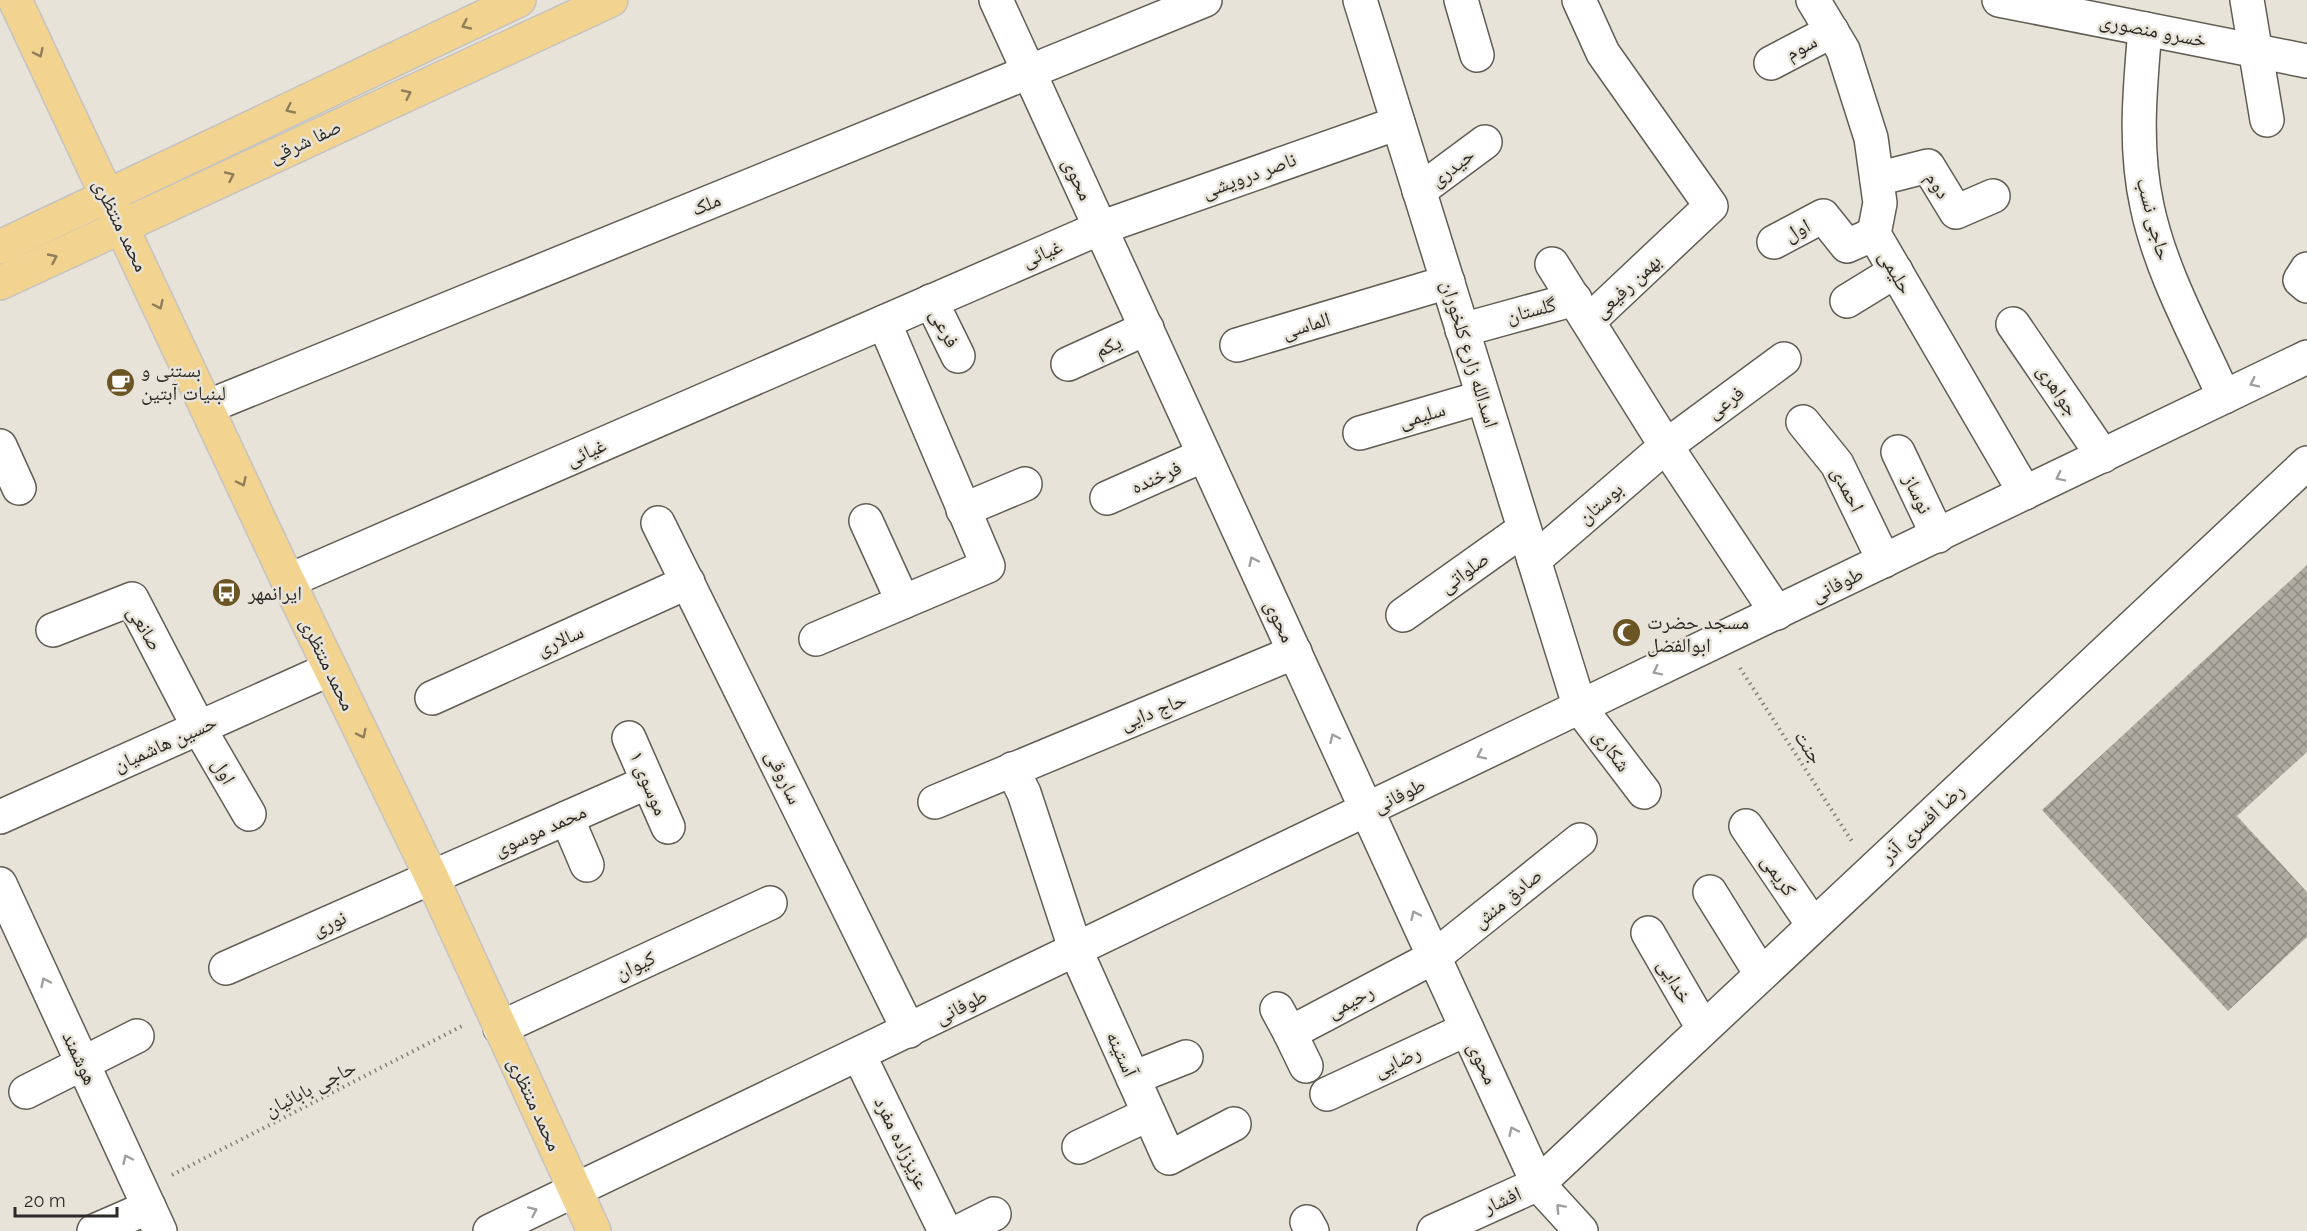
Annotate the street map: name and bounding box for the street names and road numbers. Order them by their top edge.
street label: خسرو منصوری [2097,8,2209,52]
street label: سوم [1781,29,1822,67]
street label: صفا شرقی [265,114,345,168]
street label: حیدری [1425,142,1479,191]
street label: ناصر درویشی [1199,147,1299,203]
street label: محوی [1058,154,1098,204]
street label: دوم [1919,167,1956,204]
street label: محمد منتظری [88,175,154,275]
street label: حاجی نسب [2131,175,2177,263]
street label: ملک [688,187,724,221]
street label: اول [1780,213,1814,247]
street label: غیائی [1018,234,1066,272]
street label: حلیمی [1874,246,1918,299]
street label: بهمن رفیعی [1588,249,1666,323]
street label: اسدالله زارع کلخوران [1435,277,1504,431]
street label: گلستان [1504,292,1559,328]
street label: فرعی [925,305,965,351]
street label: الماسی [1279,306,1333,344]
street label: یکم [1091,330,1126,364]
street label: جواهری [2032,359,2084,421]
street label: فرعی [1702,380,1748,424]
street label: سلیمی [1396,397,1448,433]
street label: غیائی [562,433,610,471]
street label: فرخنده [1127,455,1185,499]
street label: احمدی [1827,462,1869,516]
street label: نوساز [1898,470,1937,518]
street label: بوستان [1573,477,1627,529]
street label: صلواتی [1435,546,1493,598]
street label: طوفانی [1807,561,1867,607]
street label: محوی [1260,596,1300,646]
street label: صانعی [122,601,168,655]
street label: محمد منتظری [295,614,361,714]
street label: سالاری [533,619,587,661]
street label: حاج دایی [1116,687,1190,736]
street label: حسین هاشمیان [110,709,221,776]
street label: شکاری [1588,724,1636,776]
street label: جنت [1789,726,1829,768]
street label: ساروقی [761,746,807,808]
street label: موسوی ۱ [625,747,673,819]
street label: اول [207,754,241,788]
street label: طوفانی [1369,772,1429,818]
street label: رضا افسری آذر [1874,778,1969,869]
street label: محمد موسوی [490,799,590,861]
street label: کریمی [1756,850,1802,900]
street label: صادق منش [1467,863,1547,933]
street label: نوری [308,905,350,941]
street label: کیوان [611,945,659,985]
street label: خدایی [1653,954,1697,1008]
street label: رحیمی [1322,979,1378,1023]
street label: طوفانی [931,983,991,1029]
street label: هوشمند [57,1027,103,1089]
street label: آستینه [1101,1028,1143,1081]
street label: محوی [1463,1038,1503,1088]
street label: رضایی [1370,1040,1424,1082]
street label: محمد منتظری [503,1053,567,1155]
street label: حاجی بابائیان [260,1054,360,1121]
street label: عزیززاده مفرد [869,1093,935,1193]
street label: افشار [1478,1181,1525,1219]

